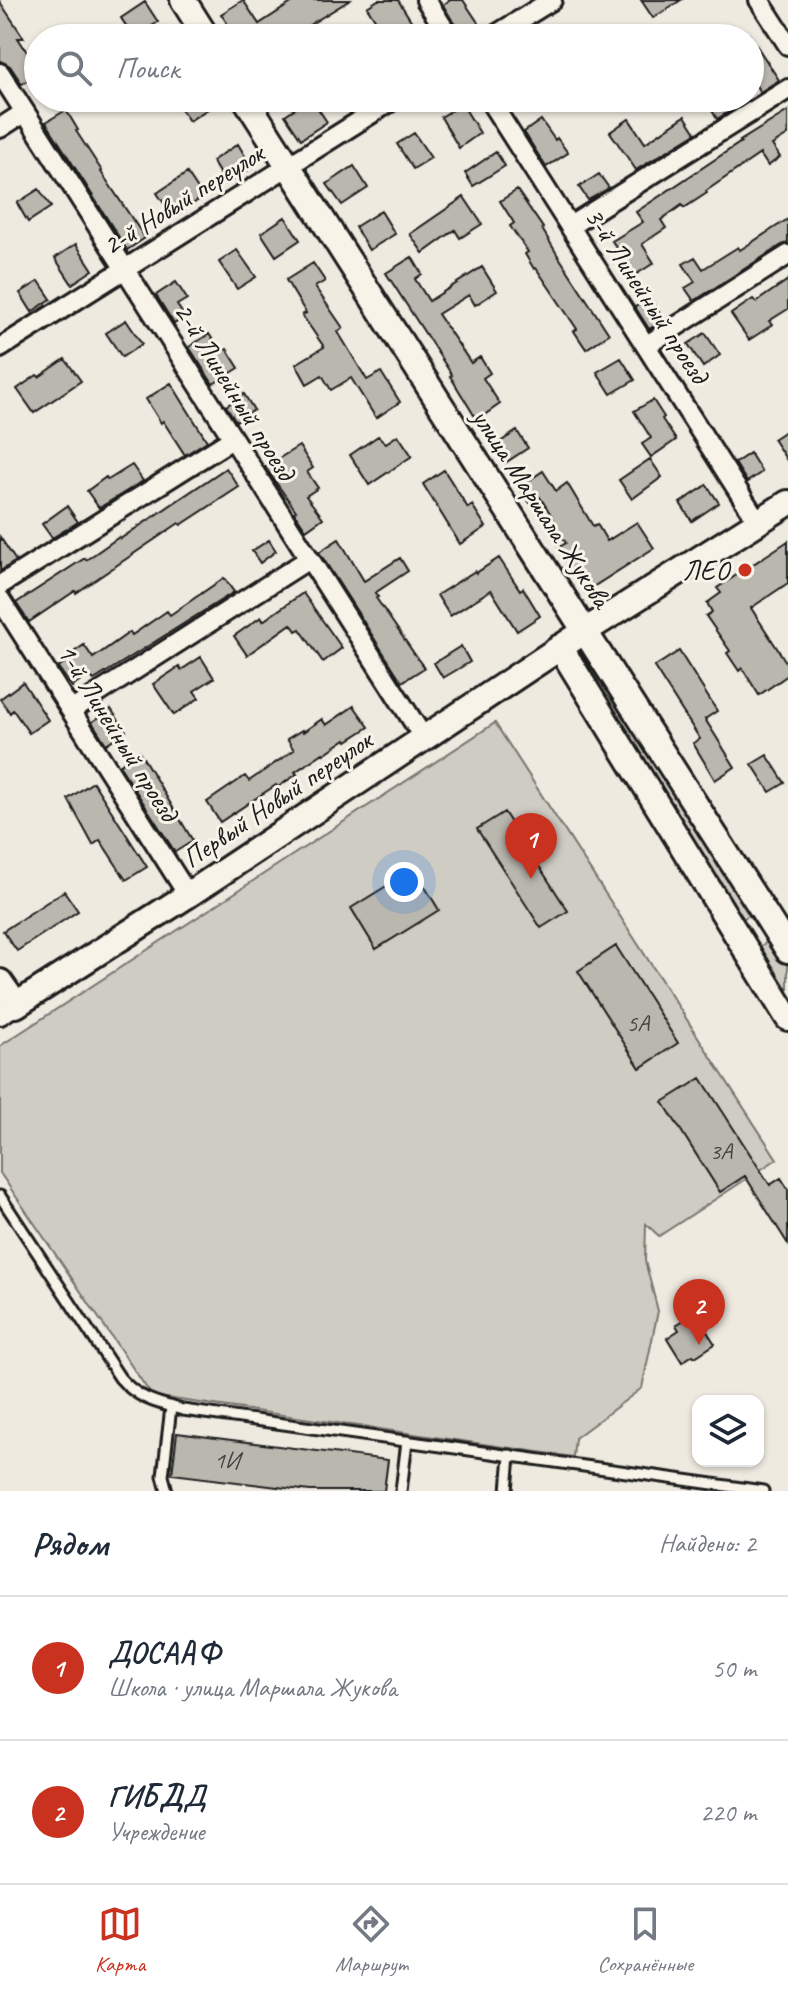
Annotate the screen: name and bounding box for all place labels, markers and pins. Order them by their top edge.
place label: ЛЕО [683,553,732,588]
marker: ЛЕО [736,561,754,579]
pin: 1 [505,813,557,879]
pin: 2 [673,1279,725,1345]

